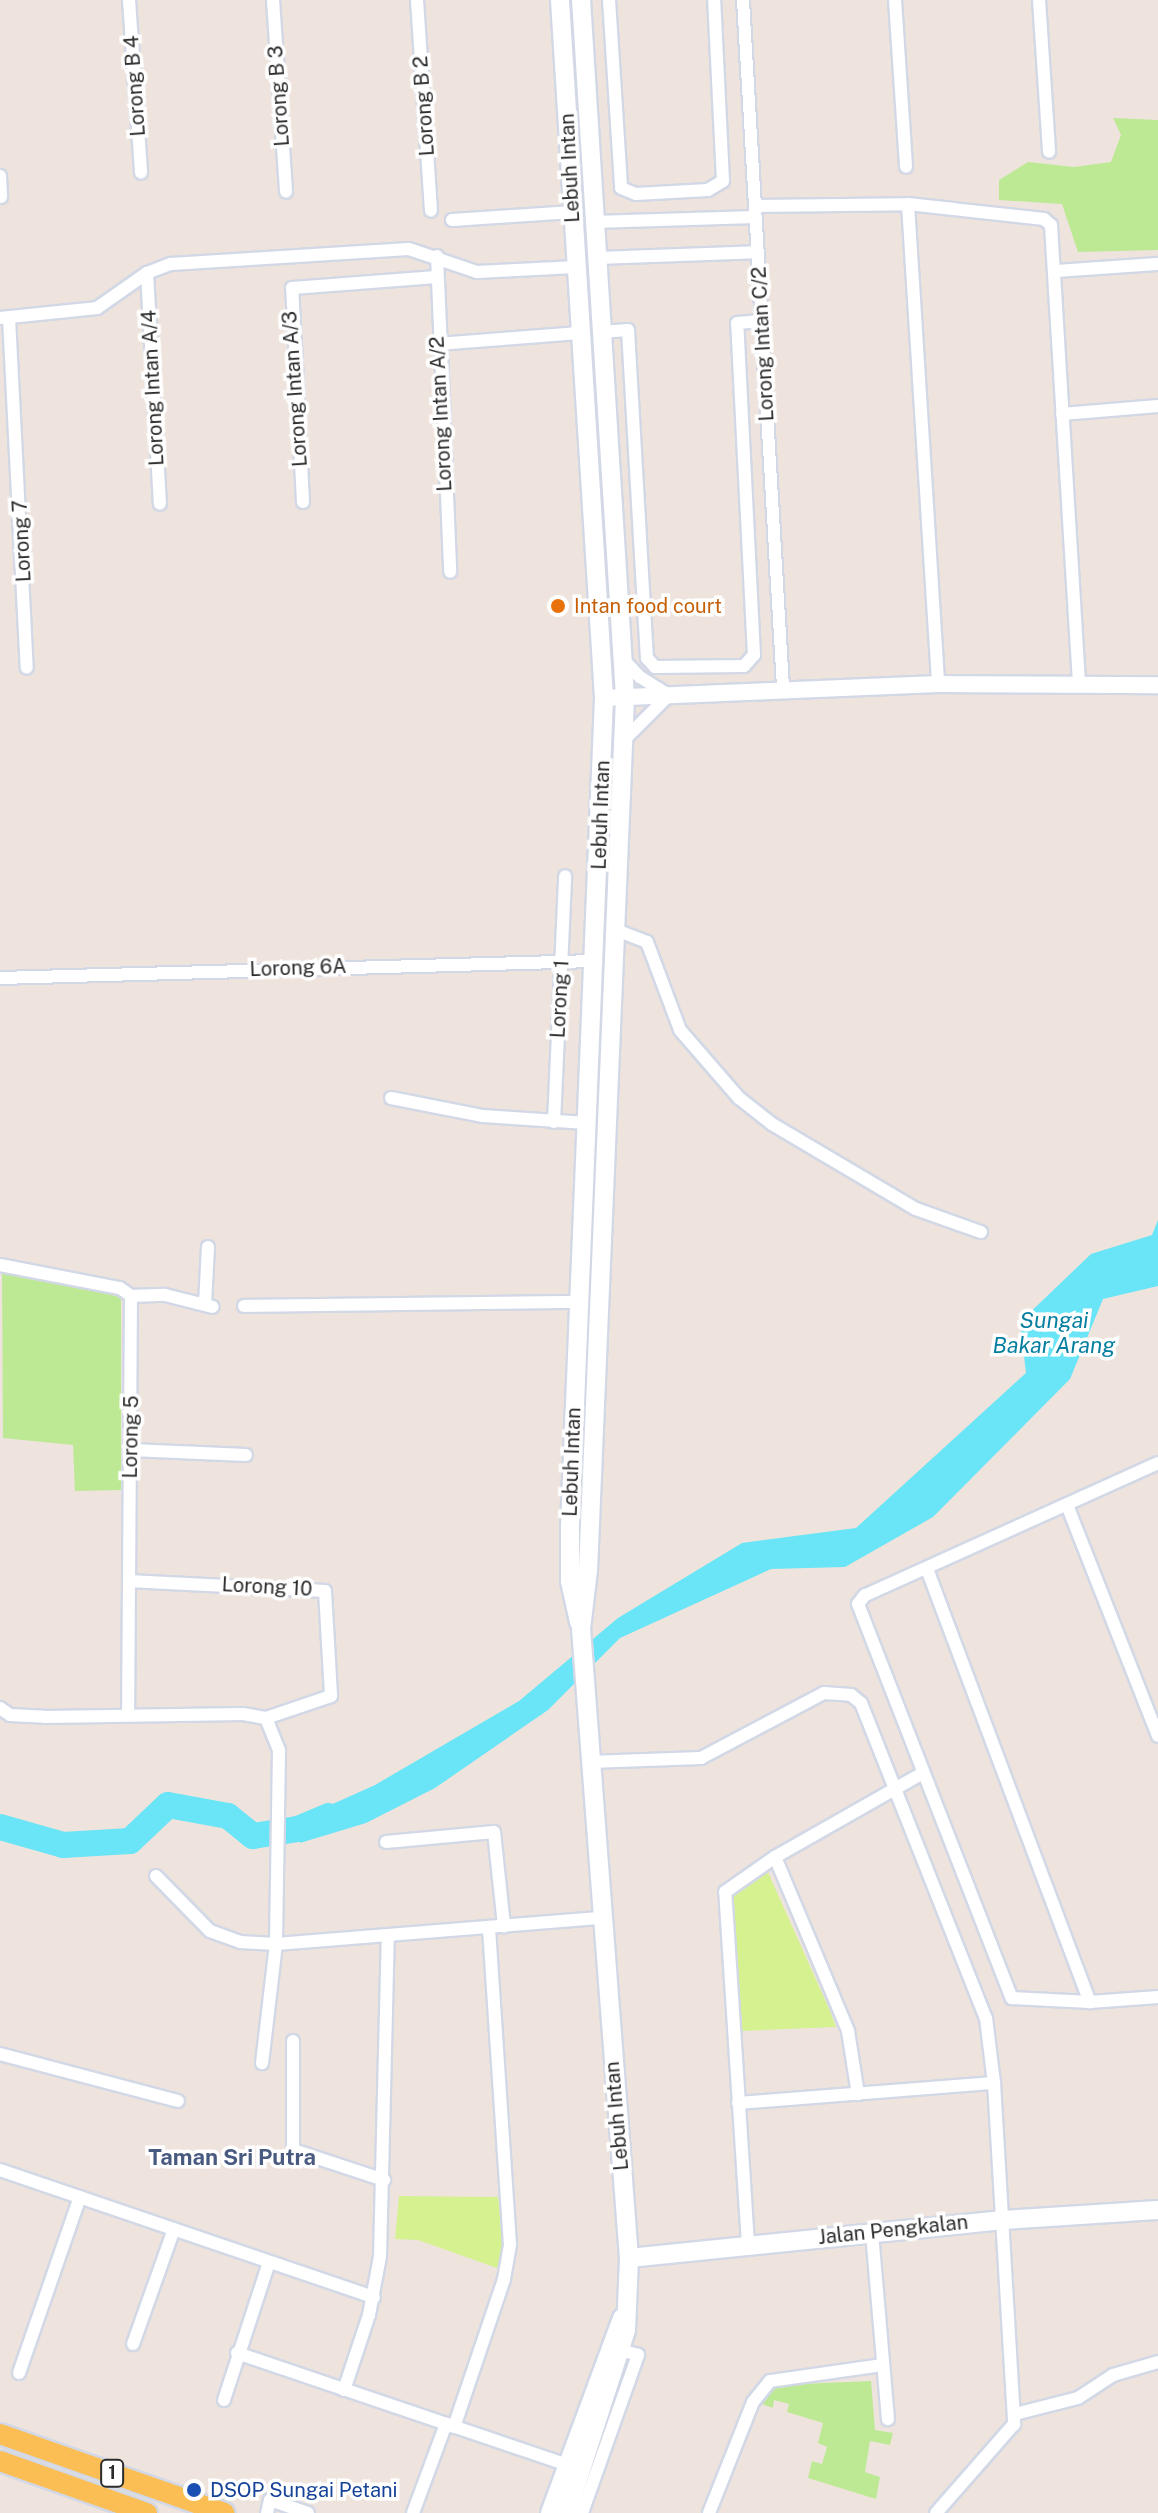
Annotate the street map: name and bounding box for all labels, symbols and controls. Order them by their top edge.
street label: Lorong B 4 [120,35,150,137]
street label: Lorong B 3 [264,45,294,147]
street label: Lorong B 2 [409,55,439,157]
street label: Lebuh Intan [555,113,585,223]
street label: Lorong Intan C/2 [747,266,779,422]
street label: Lorong Intan A/4 [137,309,169,467]
street label: Lorong Intan A/3 [278,310,312,468]
street label: Lorong Intan A/2 [425,336,457,492]
street label: Lorong 7 [8,499,36,583]
place label: Intan food court [574,594,722,618]
marker: Intan food court [549,597,567,615]
street label: Lebuh Intan [587,760,615,870]
street label: Lorong 6A [249,954,347,982]
street label: Lorong 1 [546,959,574,1039]
water label: Sungai Bakar Arang [993,1307,1115,1358]
street label: Lorong 5 [118,1395,144,1479]
street label: Lebuh Intan [558,1407,586,1517]
street label: Lorong 10 [221,1573,313,1601]
street label: Lebuh Intan [600,2060,634,2172]
district label: Taman Sri Putra [148,2145,316,2171]
street label: Jalan Pengkalan [817,2210,969,2250]
road number: 1 [100,2459,124,2487]
place label: DSOP Sungai Petani [210,2478,398,2502]
marker: DSOP Sungai Petani [185,2481,203,2499]

